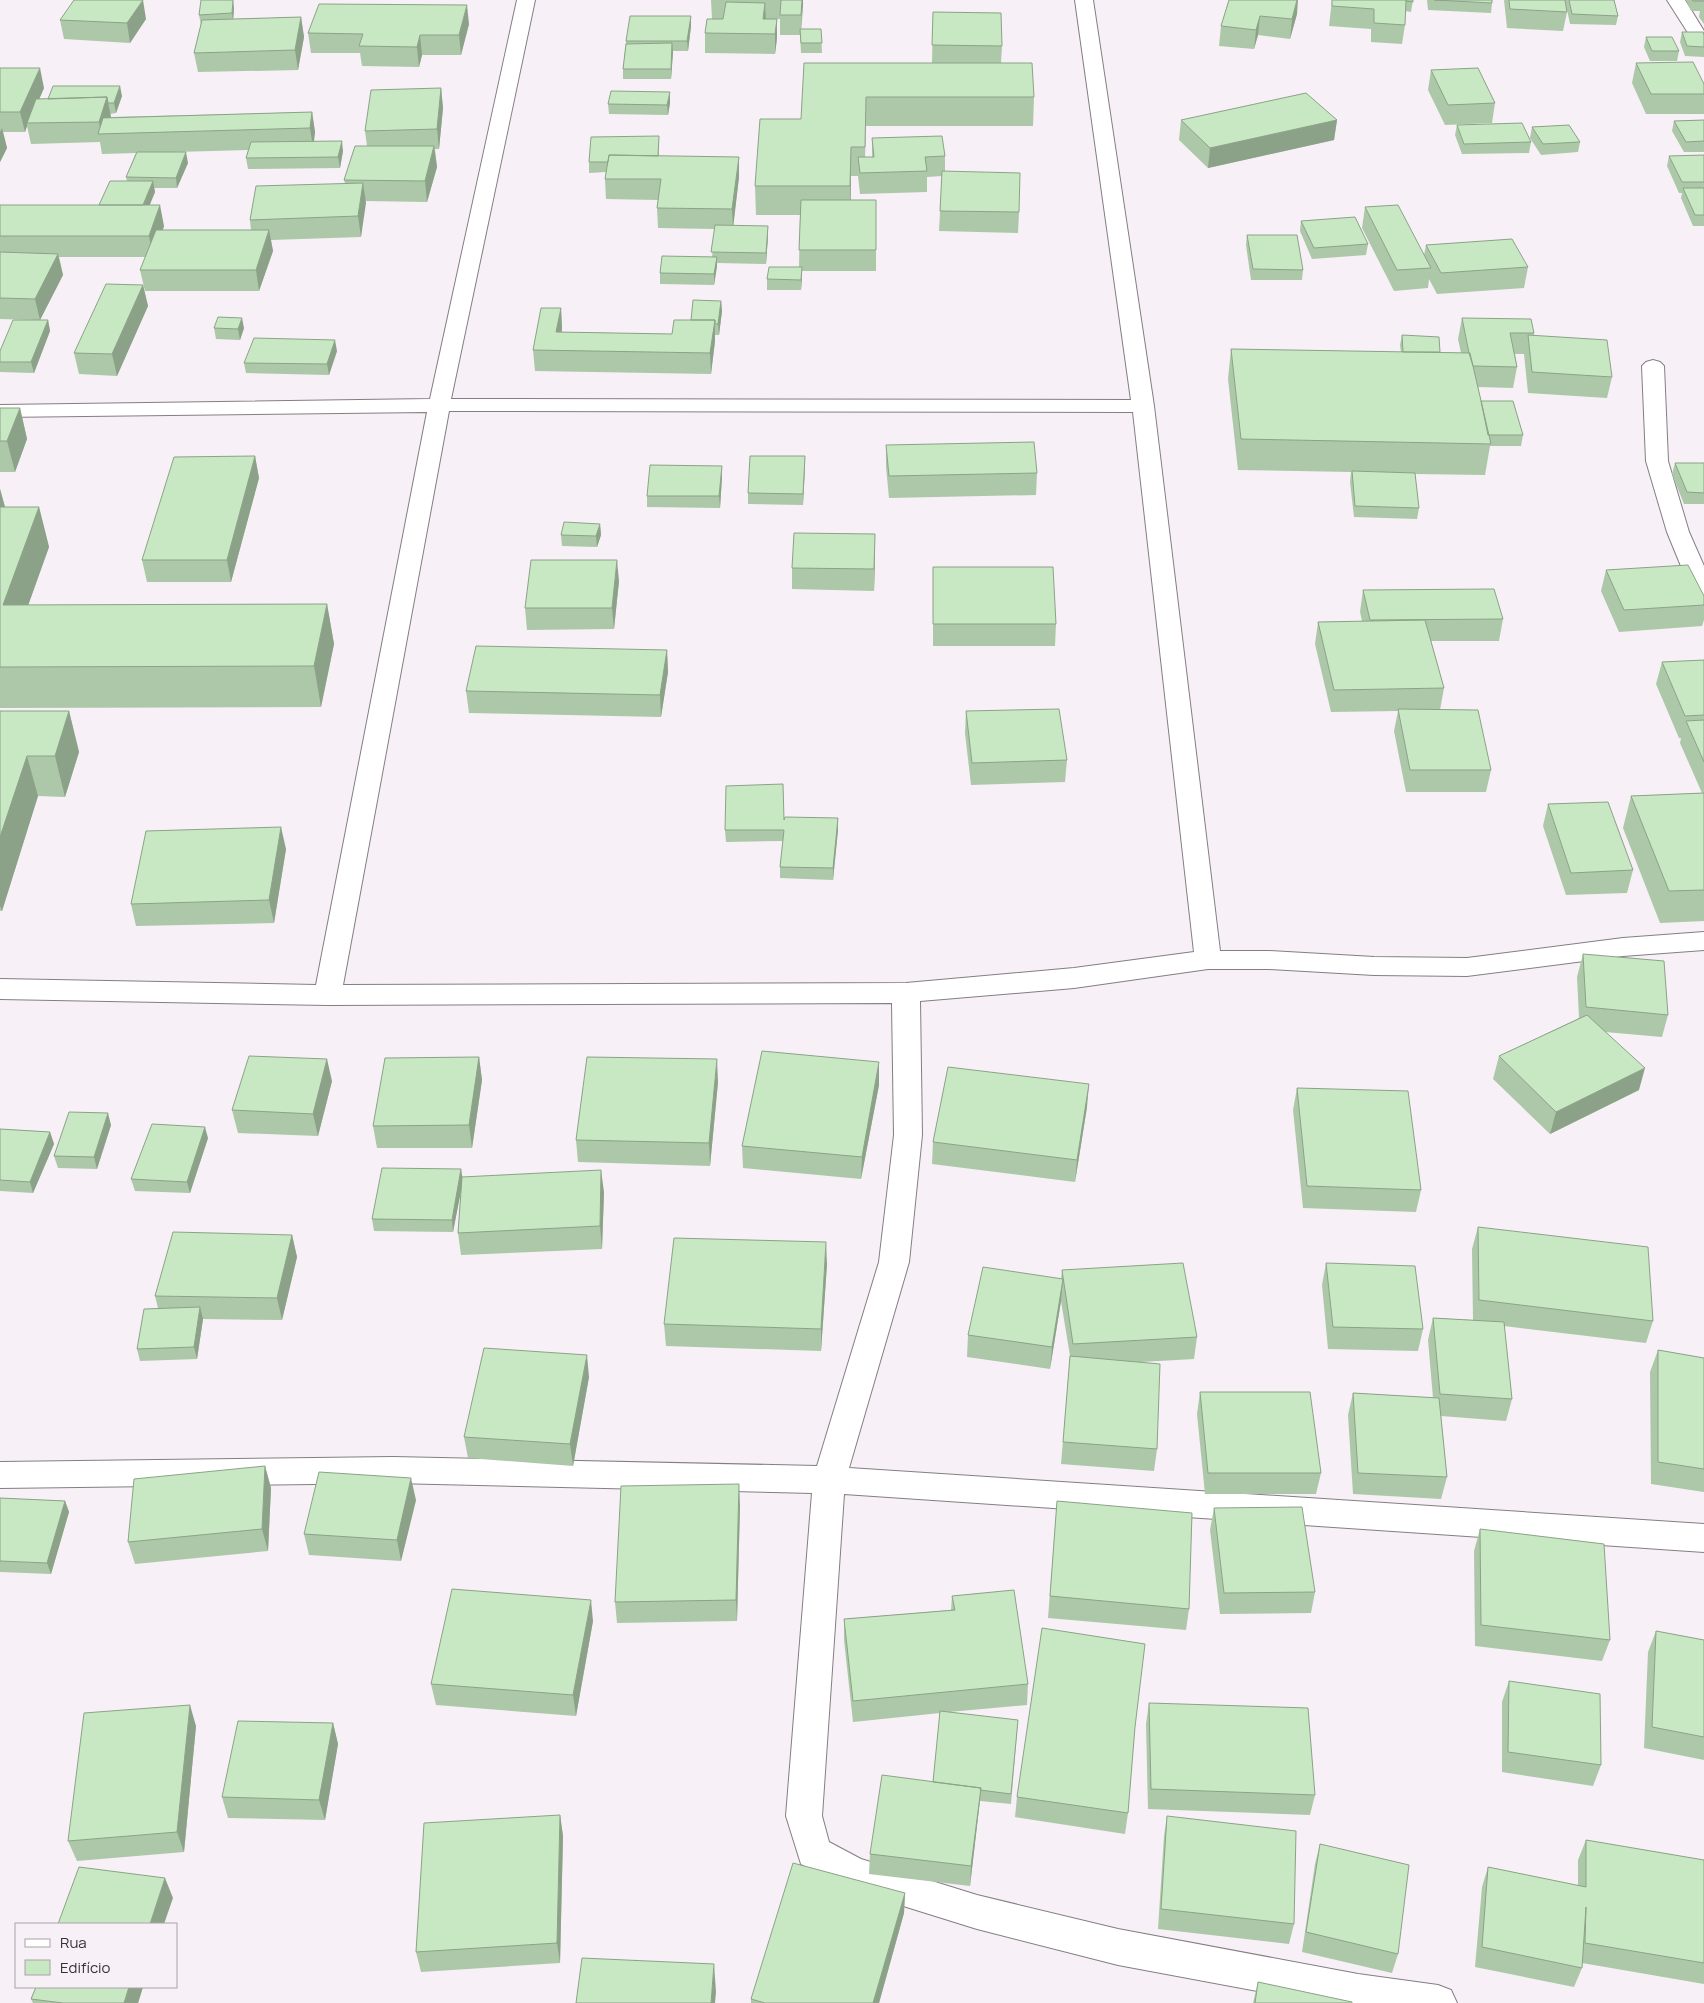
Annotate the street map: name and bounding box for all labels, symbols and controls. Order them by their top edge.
legend [15,1923,178,1988]
text: Rua [60,1932,87,1953]
text: Edifício [60,1957,111,1978]

